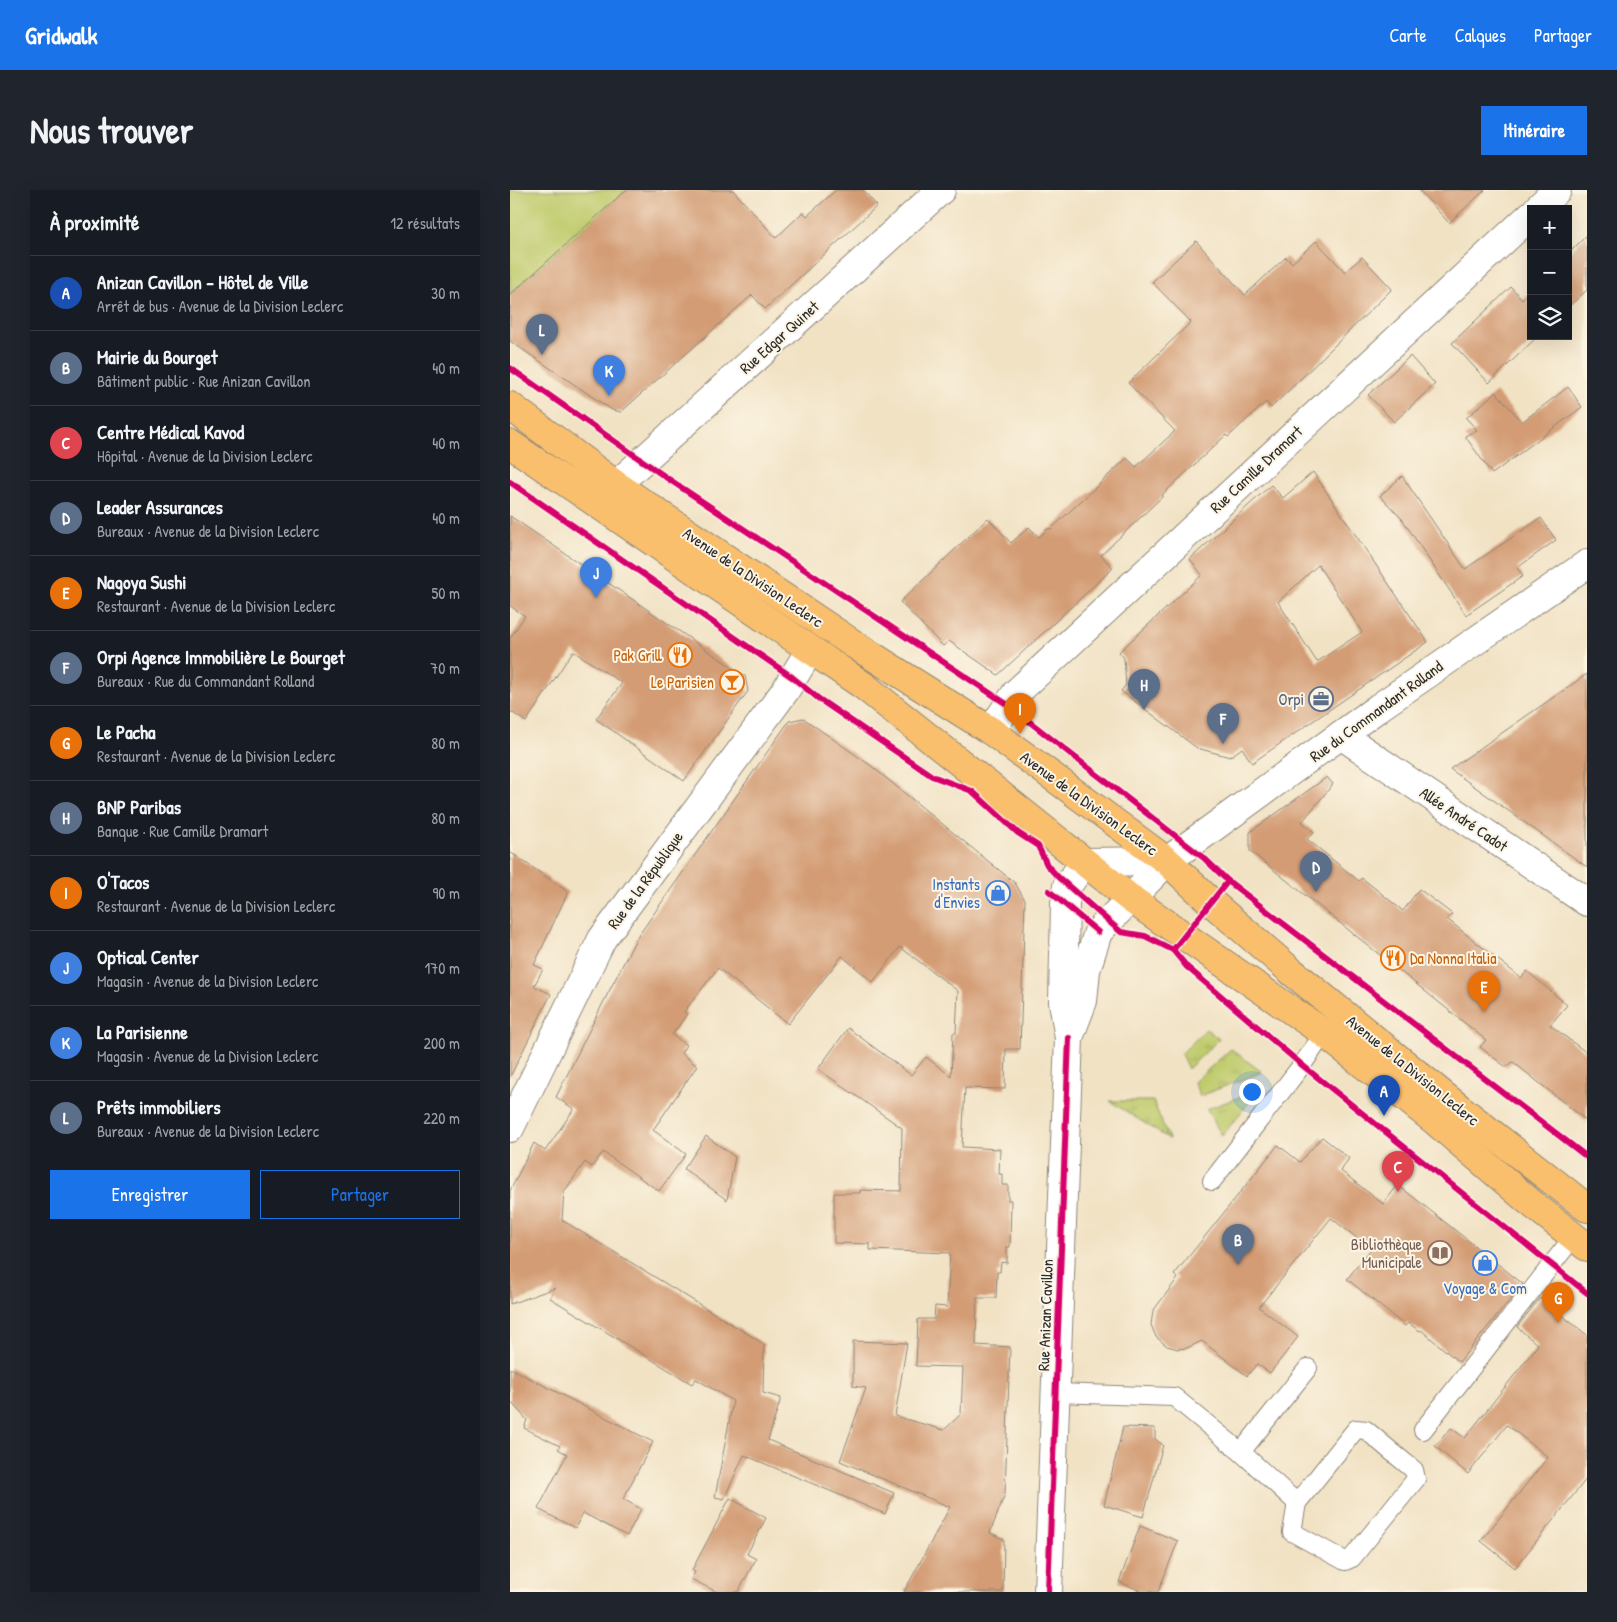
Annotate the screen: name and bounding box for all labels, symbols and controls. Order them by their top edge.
text: Gridwalk [25,19,97,51]
text: Carte [1389,23,1427,48]
text: Calques [1455,23,1506,48]
text: Partager [1534,23,1592,48]
button: Itinéraire [1481,106,1587,155]
text: Nous trouver [30,107,193,154]
map controls [1527,205,1572,340]
button: + [1527,205,1572,250]
text: À proximité [50,208,139,237]
text: 12 résultats [390,212,460,234]
button: − [1527,250,1572,295]
text: Anizan Cavillon - Hôtel de Ville [97,269,308,295]
text: A [62,282,70,304]
text: 30 m [431,282,460,304]
text: Arrêt de bus · Avenue de la Division Leclerc [97,295,343,317]
street label: Rue Edgar Quinet [735,295,824,379]
button: layers [1527,295,1572,340]
pin: L [526,314,558,355]
text: Mairie du Bourget [97,344,218,370]
pin: K [593,355,625,396]
text: B [62,357,70,379]
text: 40 m [432,357,460,379]
text: Bâtiment public · Rue Anizan Cavillon [97,370,311,392]
text: Centre Médical Kavod [97,419,244,445]
street label: Rue Camille Dramart [1205,420,1307,518]
text: C [62,432,70,454]
text: 40 m [432,432,460,454]
text: Hôpital · Avenue de la Division Leclerc [97,445,313,467]
text: Leader Assurances [97,494,223,520]
text: D [62,507,70,529]
text: 40 m [432,507,460,529]
text: Bureaux · Avenue de la Division Leclerc [97,520,319,542]
street label: Avenue de la Division Leclerc [679,522,828,633]
pin: J [580,557,612,598]
text: Nagoya Sushi [97,569,186,595]
text: E [62,582,70,604]
text: 50 m [432,582,460,604]
text: Restaurant · Avenue de la Division Leclerc [97,595,335,617]
restaurant icon: Pak Grill [667,642,693,668]
text: Orpi Agence Immobilière Le Bourget [97,644,345,670]
place label: Pak Grill [613,644,662,666]
street label: Rue du Commandant Rolland [1305,655,1447,767]
text: F [63,657,69,679]
text: 70 m [430,657,460,679]
bar icon: Le Parisien [719,669,745,695]
pin: H [1128,669,1160,710]
text: Bureaux · Rue du Commandant Rolland [97,670,314,692]
place label: Le Parisien [651,671,714,693]
office icon: Orpi [1308,686,1334,712]
place label: Orpi [1279,688,1304,710]
pin: I [1004,693,1036,734]
pin: F [1207,703,1239,744]
text: Le Pacha [97,719,155,745]
text: G [62,732,70,754]
text: 80 m [431,732,460,754]
text: Restaurant · Avenue de la Division Leclerc [97,745,335,767]
street label: Avenue de la Division Leclerc [1016,746,1163,861]
street label: Allée André Cadot [1416,781,1513,857]
text: BNP Paribas [97,794,181,820]
text: H [62,807,70,829]
text: 80 m [431,807,460,829]
text: Banque · Rue Camille Dramart [97,820,268,842]
street label: Rue de la République [602,826,688,933]
pin: D [1300,851,1332,892]
text: O'Tacos [97,869,149,895]
place label: Instants d'Envies [932,873,980,913]
shop icon: Instants d'Envies [985,880,1011,906]
text: I [64,882,68,904]
text: 90 m [432,882,460,904]
text: Restaurant · Avenue de la Division Leclerc [97,895,335,917]
text: Optical Center [97,944,199,970]
restaurant icon: Da Nonna Italia [1380,945,1406,971]
place label: Da Nonna Italia [1410,947,1497,969]
text: J [63,957,69,979]
text: 170 m [425,957,460,979]
text: Magasin · Avenue de la Division Leclerc [97,970,318,992]
pin: E [1468,971,1500,1012]
street label: Avenue de la Division Leclerc [1343,1011,1483,1129]
text: La Parisienne [97,1019,188,1045]
text: K [62,1032,70,1054]
text: 200 m [424,1032,460,1054]
text: Magasin · Avenue de la Division Leclerc [97,1045,318,1067]
pin: A [1368,1075,1400,1116]
your location [1239,1079,1265,1105]
text: Prêts immobiliers [97,1094,221,1120]
text: L [63,1107,69,1129]
text: 220 m [423,1107,460,1129]
text: Bureaux · Avenue de la Division Leclerc [97,1120,319,1142]
pin: C [1382,1151,1414,1192]
button: Enregistrer [50,1170,250,1219]
button: Partager [260,1170,460,1219]
pin: B [1222,1224,1254,1265]
place label: Bibliothèque Municipale [1351,1233,1423,1273]
library icon: Bibliothèque Municipale [1427,1240,1453,1266]
shop icon: Voyage & Com [1472,1250,1498,1276]
street label: Rue Anizan Cavillon [1032,1259,1058,1371]
place label: Voyage & Com [1443,1277,1527,1299]
pin: G [1542,1282,1574,1323]

